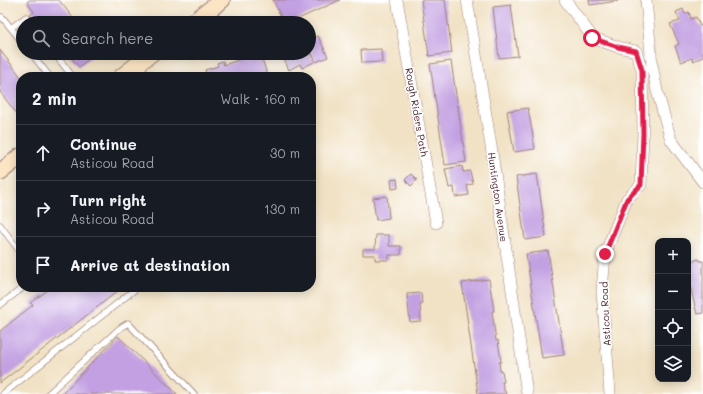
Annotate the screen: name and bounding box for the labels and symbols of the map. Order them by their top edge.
route start [583,29,601,47]
street label: Rough Riders Path [402,67,432,158]
street label: Huntington Avenue [485,151,511,243]
route end [596,245,614,263]
street label: Asticou Road [596,281,614,347]

